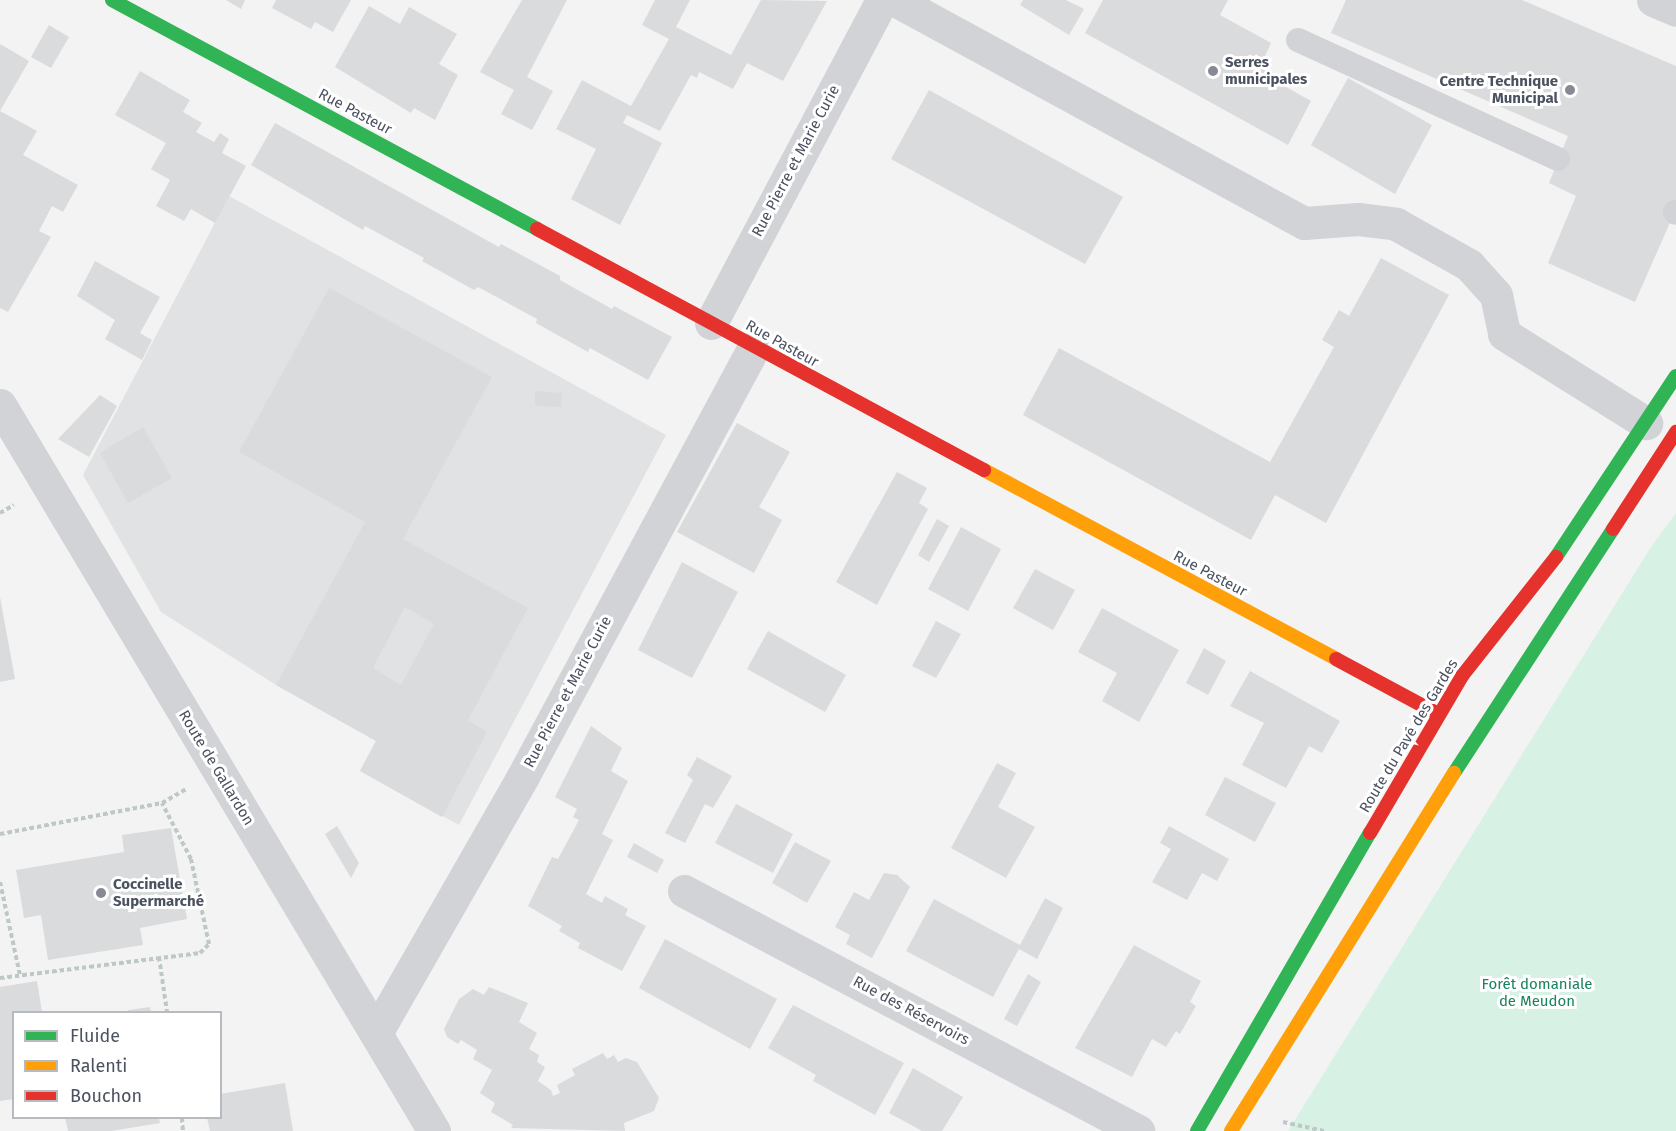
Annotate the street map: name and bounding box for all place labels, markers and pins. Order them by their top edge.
place label: Serres municipales [1225,53,1307,88]
marker: Serres municipales [1206,64,1220,78]
place label: Centre Technique Municipal [1439,72,1558,107]
marker: Centre Technique Municipal [1563,83,1577,97]
place label: Coccinelle Supermarché [113,875,204,910]
marker: Coccinelle Supermarché [94,886,108,900]

